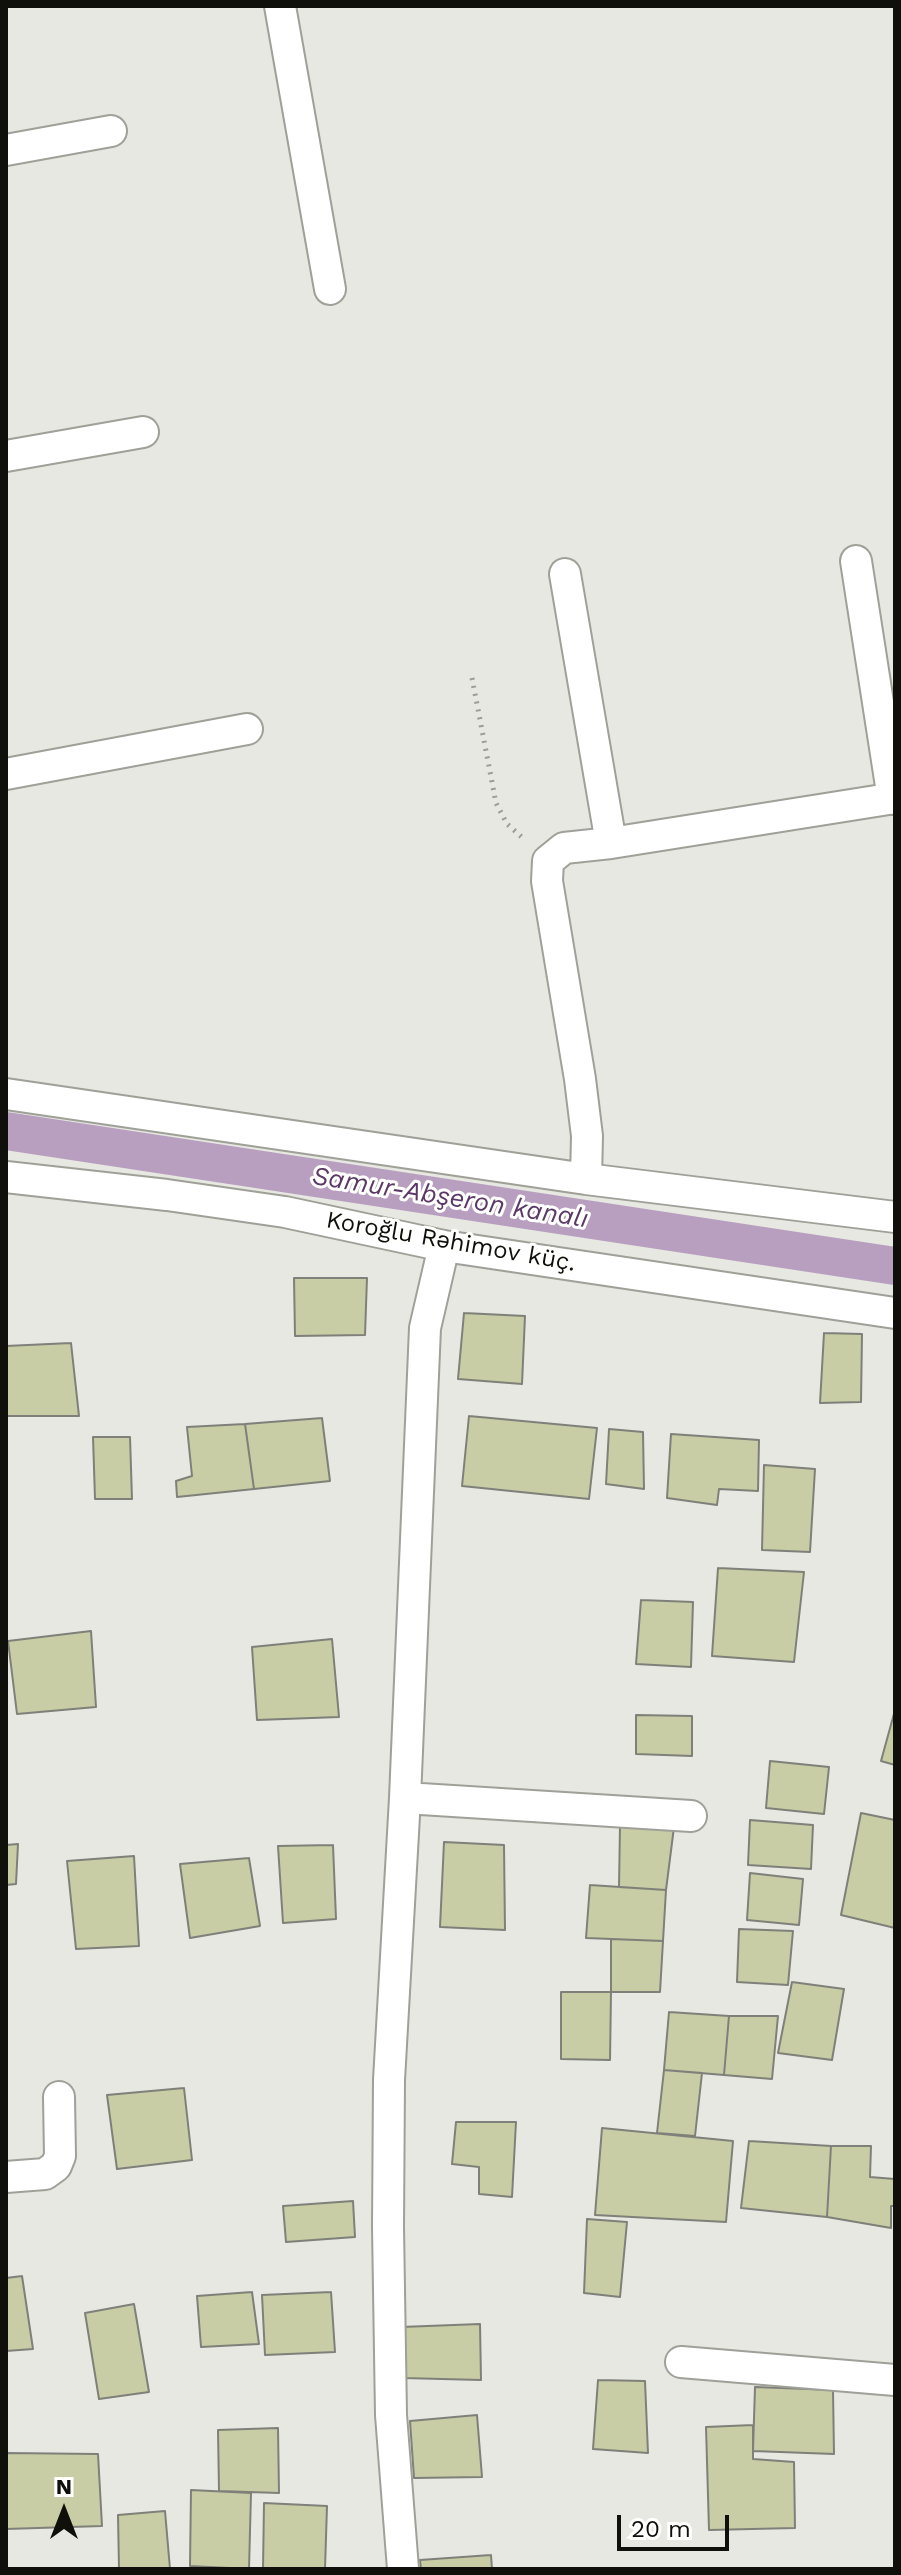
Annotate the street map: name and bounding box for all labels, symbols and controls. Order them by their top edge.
water label: Samur-Abşeron kanalı [310,1161,590,1235]
street label: Koroğlu Rəhimov küç. [324,1206,578,1278]
north arrow [24,2471,104,2551]
text: N [56,2474,72,2499]
scale bar [621,2499,733,2549]
text: 20 m [631,2515,691,2543]

